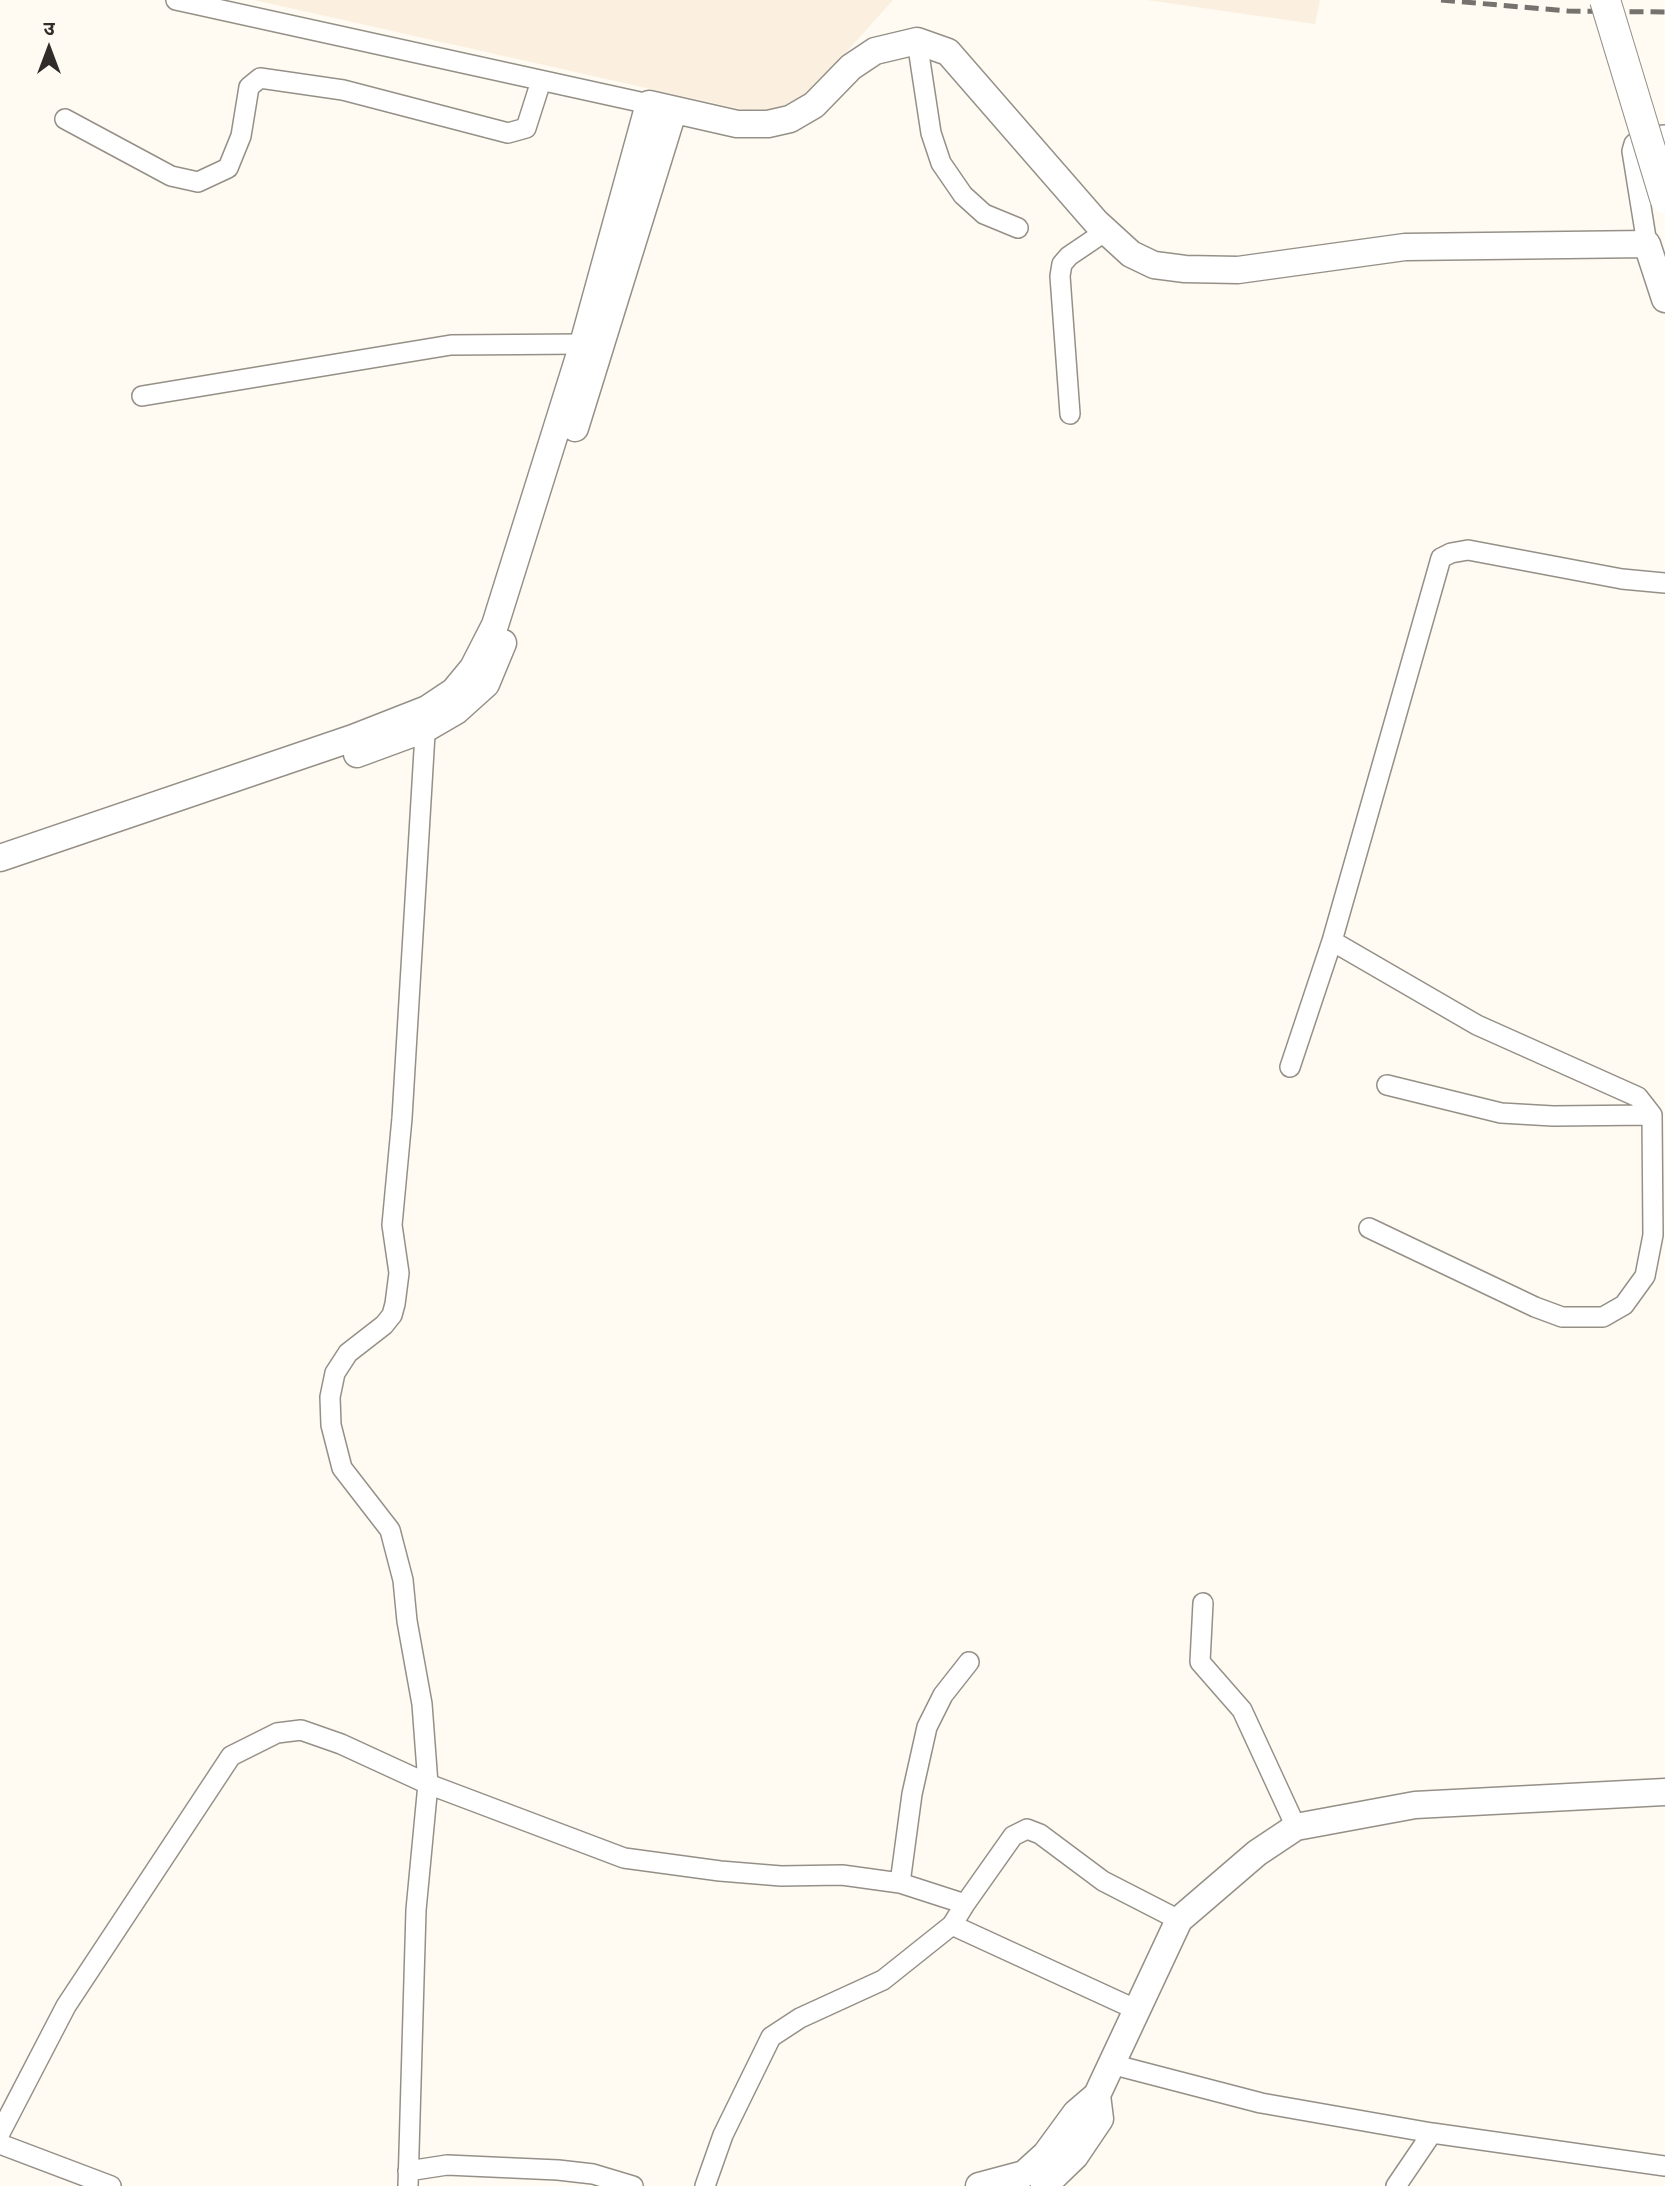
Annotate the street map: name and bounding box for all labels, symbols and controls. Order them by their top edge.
north arrow [14,14,84,84]
text: उ [43,16,55,39]

